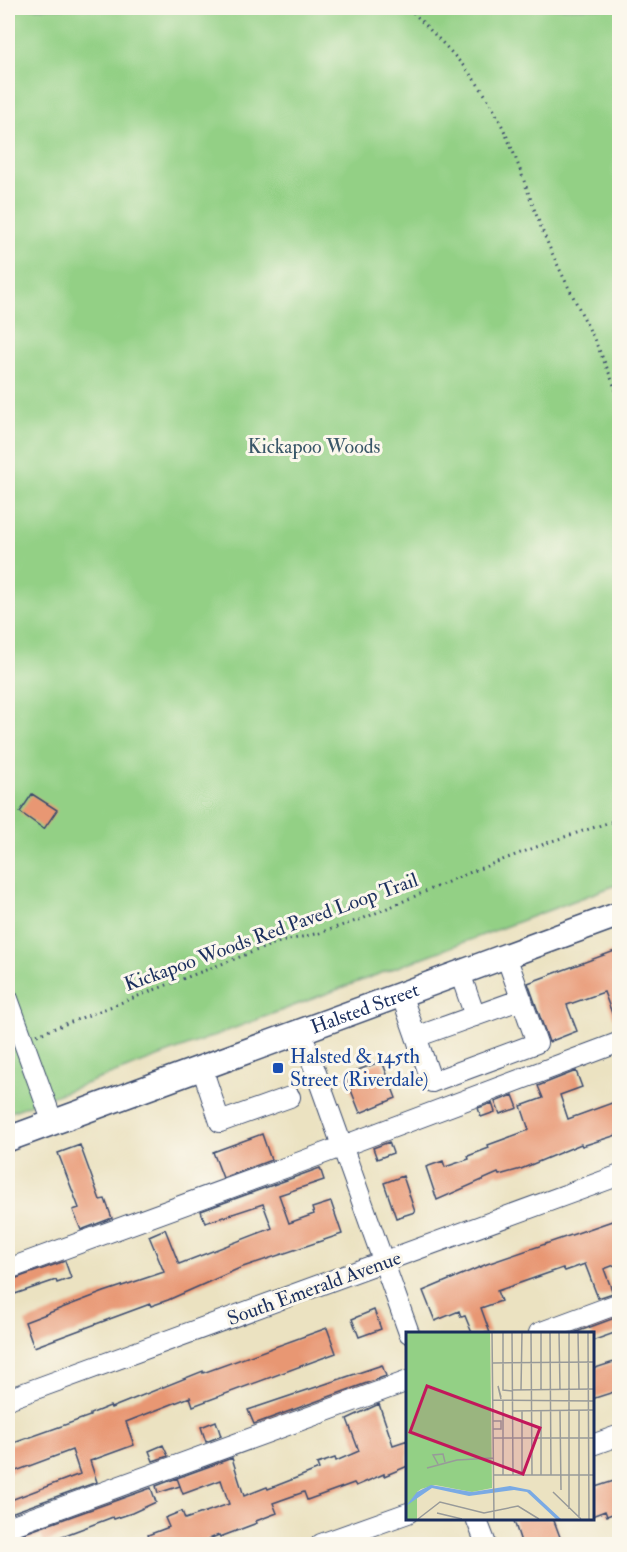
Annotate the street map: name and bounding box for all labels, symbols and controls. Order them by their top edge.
park label: Kickapoo Woods [248,434,381,460]
street label: Kickapoo Woods Red Paved Loop Trail [121,867,422,998]
street label: Halsted Street [307,976,423,1039]
place label: Halsted & 145th Street (Riverdale) [290,1044,428,1092]
marker: Halsted & 145th Street (Riverdale) [271,1061,285,1075]
street label: South Emerald Avenue [224,1245,404,1331]
inset map [406,1332,594,1519]

